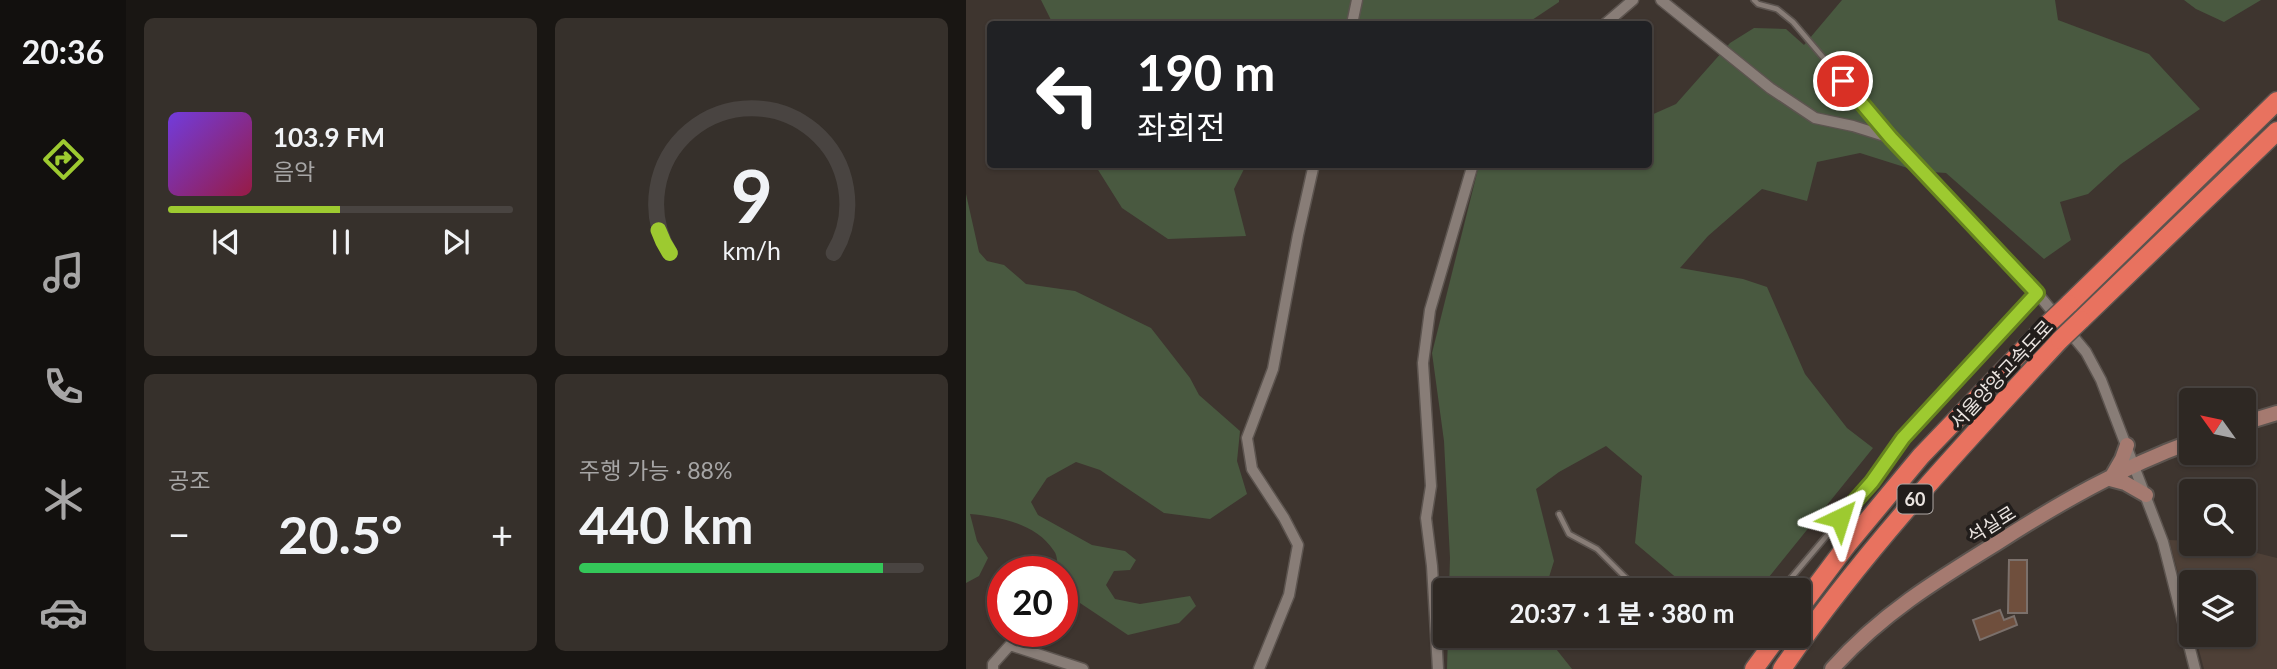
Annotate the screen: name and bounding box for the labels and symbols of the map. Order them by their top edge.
pin [1813,51,1873,111]
street label: 서울양양고속도로 [1945,315,2057,433]
north arrow [2179,388,2256,466]
position arrow [1803,481,1877,555]
road number: 60 [1898,485,1933,514]
street label: 석실로 [1963,500,2019,548]
speed limit sign: 20 [987,556,1078,647]

